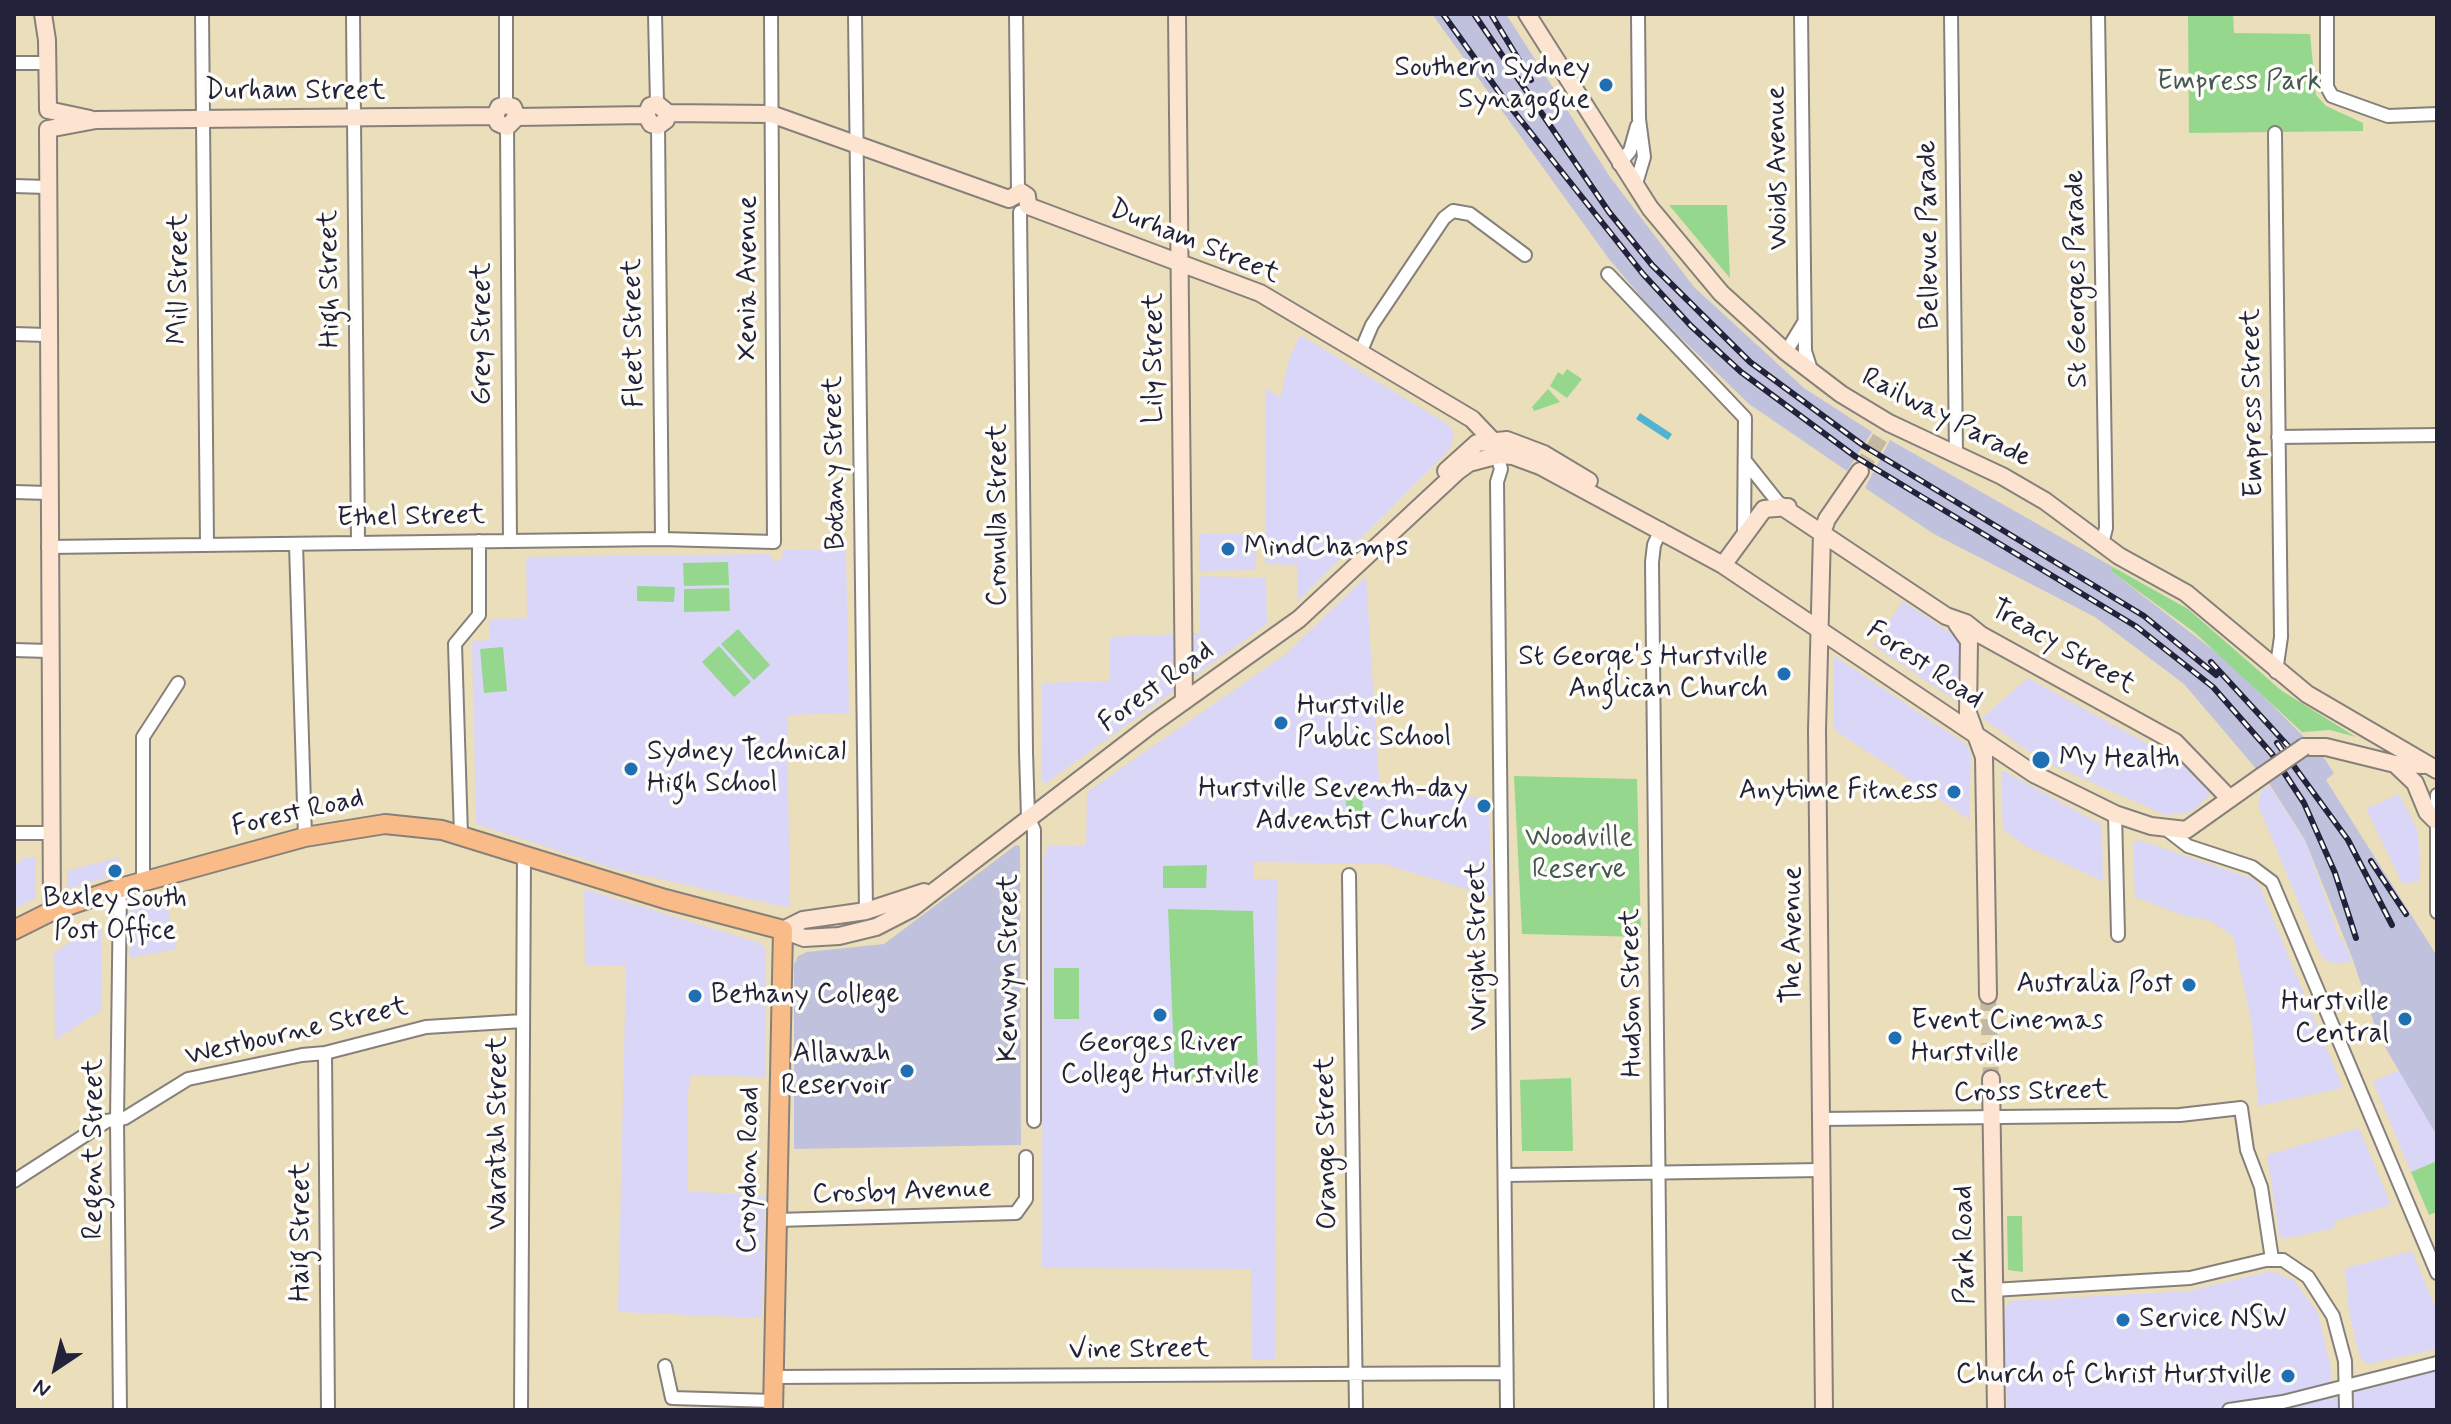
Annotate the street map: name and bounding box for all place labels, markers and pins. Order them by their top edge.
place label: Southern Sydney Synagogue [1395,52,1590,118]
marker: Southern Sydney Synagogue [1597,76,1615,94]
place label: MindChamps [1244,532,1408,566]
marker: MindChamps [1219,540,1237,558]
place label: St George's Hurstville Anglican Church [1518,641,1768,707]
marker: St George's Hurstville Anglican Church [1775,665,1793,683]
place label: Hurstville Public School [1297,690,1451,756]
marker: Hurstville Public School [1272,714,1290,732]
place label: Sydney Technical High School [647,736,846,802]
place label: My Health [2059,743,2180,777]
marker: My Health [2030,749,2052,771]
marker: Sydney Technical High School [622,760,640,778]
place label: Hurstville Seventh-day Adventist Church [1198,773,1468,839]
place label: Anytime Fitness [1739,775,1938,809]
marker: Anytime Fitness [1945,783,1963,801]
marker: Hurstville Seventh-day Adventist Church [1475,797,1493,815]
marker: Bexley South Post Office [106,862,124,880]
place label: Bexley South Post Office [43,883,187,949]
place label: Australia Post [2016,968,2173,1002]
marker: Australia Post [2180,976,2198,994]
place label: Bethany College [711,979,900,1013]
place label: Hurstville Central [2281,986,2389,1052]
marker: Bethany College [686,987,704,1005]
place label: Event Cinemas Hurstville [1911,1005,2103,1071]
marker: Georges River College Hurstville [1151,1006,1169,1024]
marker: Hurstville Central [2396,1010,2414,1028]
place label: Georges River College Hurstville [1061,1027,1259,1093]
marker: Event Cinemas Hurstville [1886,1029,1904,1047]
place label: Allawah Reservoir [781,1038,891,1104]
marker: Allawah Reservoir [898,1062,916,1080]
place label: Service NSW [2139,1303,2287,1337]
marker: Service NSW [2114,1311,2132,1329]
place label: Church of Christ Hurstville [1956,1359,2272,1393]
marker: Church of Christ Hurstville [2279,1367,2297,1385]

